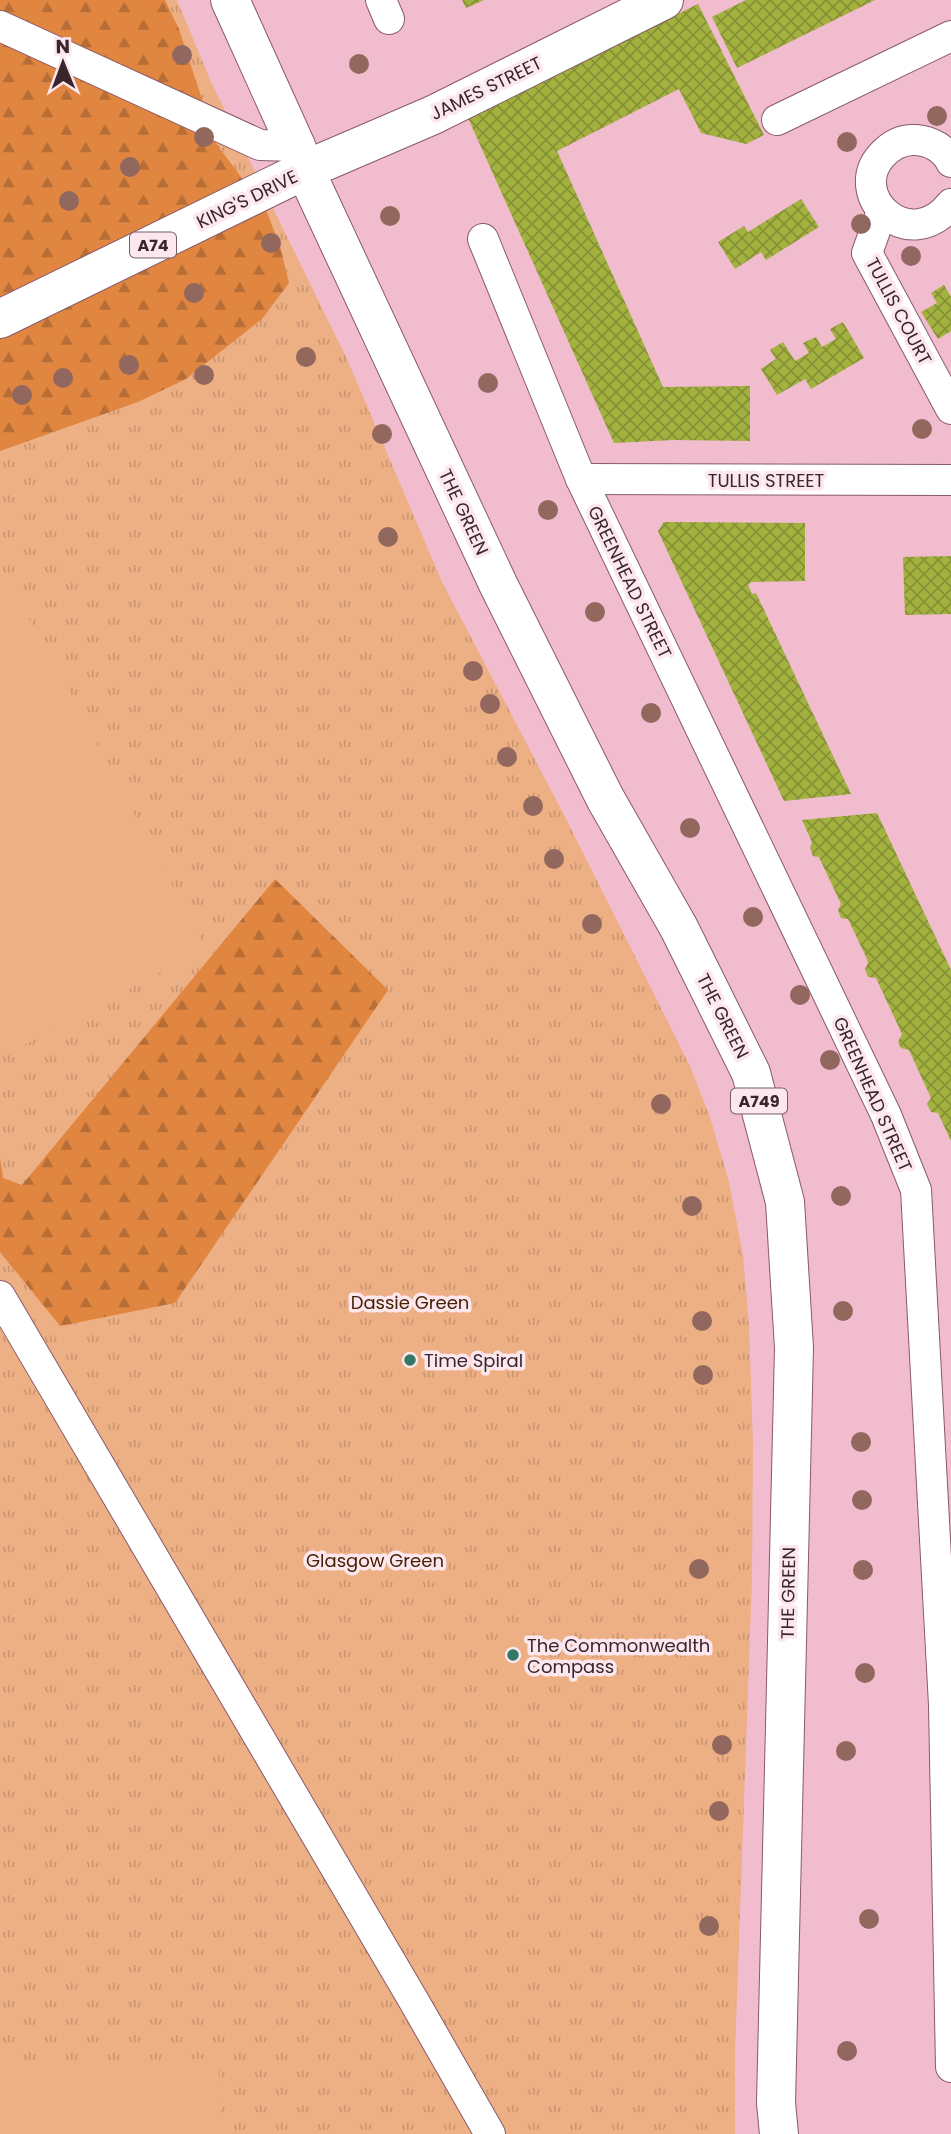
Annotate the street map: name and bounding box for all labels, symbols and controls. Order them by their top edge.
north arrow [28,28,98,98]
text: N [55,33,70,60]
street label: JAMES STREET [426,50,546,126]
street label: KING'S DRIVE [192,164,302,234]
road number: A74 [130,232,176,258]
street label: TULLIS COURT [860,253,938,369]
street label: THE GREEN [433,465,495,559]
street label: TULLIS STREET [708,468,825,493]
street label: GREENHEAD STREET [582,502,678,663]
street label: THE GREEN [691,969,755,1063]
street label: GREENHEAD STREET [828,1013,918,1176]
road number: A749 [731,1088,787,1114]
park label: Dassie Green [351,1290,469,1315]
place label: Time Spiral [424,1348,523,1373]
marker: Time Spiral [402,1352,418,1368]
street label: THE GREEN [775,1547,801,1639]
park label: Glasgow Green [306,1548,444,1573]
place label: The Commonwealth Compass [527,1633,710,1679]
marker: The Commonwealth Compass [505,1647,521,1663]

